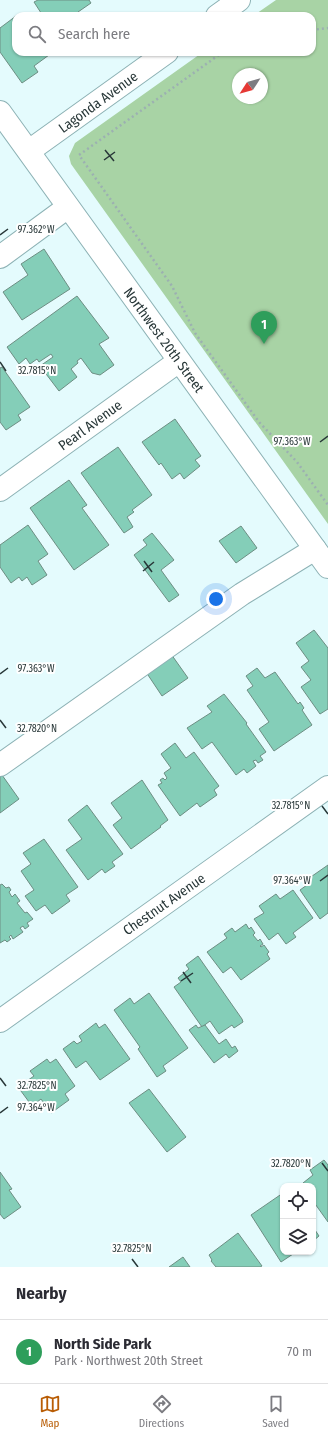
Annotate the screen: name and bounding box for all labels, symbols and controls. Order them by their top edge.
search box [12,12,316,56]
icon: search [26,23,48,45]
text: Search here [58,25,130,43]
street label: Lagonda Avenue [55,68,141,137]
north arrow [232,68,268,104]
text: 97.362°W [18,224,55,236]
street label: Northwest 20th Street [120,284,208,397]
pin: 1 [251,311,277,344]
text: 32.7815°N [18,365,56,377]
street label: Pearl Avenue [55,397,125,454]
text: 97.363°W [273,436,311,448]
your location [206,589,226,609]
text: 97.363°W [17,663,55,675]
text: 32.7820°N [17,723,57,735]
text: 32.7815°N [272,800,310,812]
street label: Chestnut Avenue [120,870,209,939]
text: 97.364°W [273,875,311,887]
text: 32.7825°N [17,1080,57,1092]
text: 97.364°W [17,1102,55,1114]
text: 32.7820°N [271,1158,311,1170]
map controls [280,1183,316,1255]
button: locate [280,1183,316,1219]
button: layers [280,1219,316,1255]
text: 32.7825°N [112,1243,152,1255]
text: Nearby [16,1283,67,1304]
text: North Side Park [54,1335,151,1353]
text: 1 [26,1344,32,1359]
text: 70 m [287,1344,312,1359]
text: Park · Northwest 20th Street [54,1353,203,1368]
tab: Map [39,1393,61,1430]
tab: Directions [139,1393,184,1430]
tab: Saved [262,1393,289,1430]

